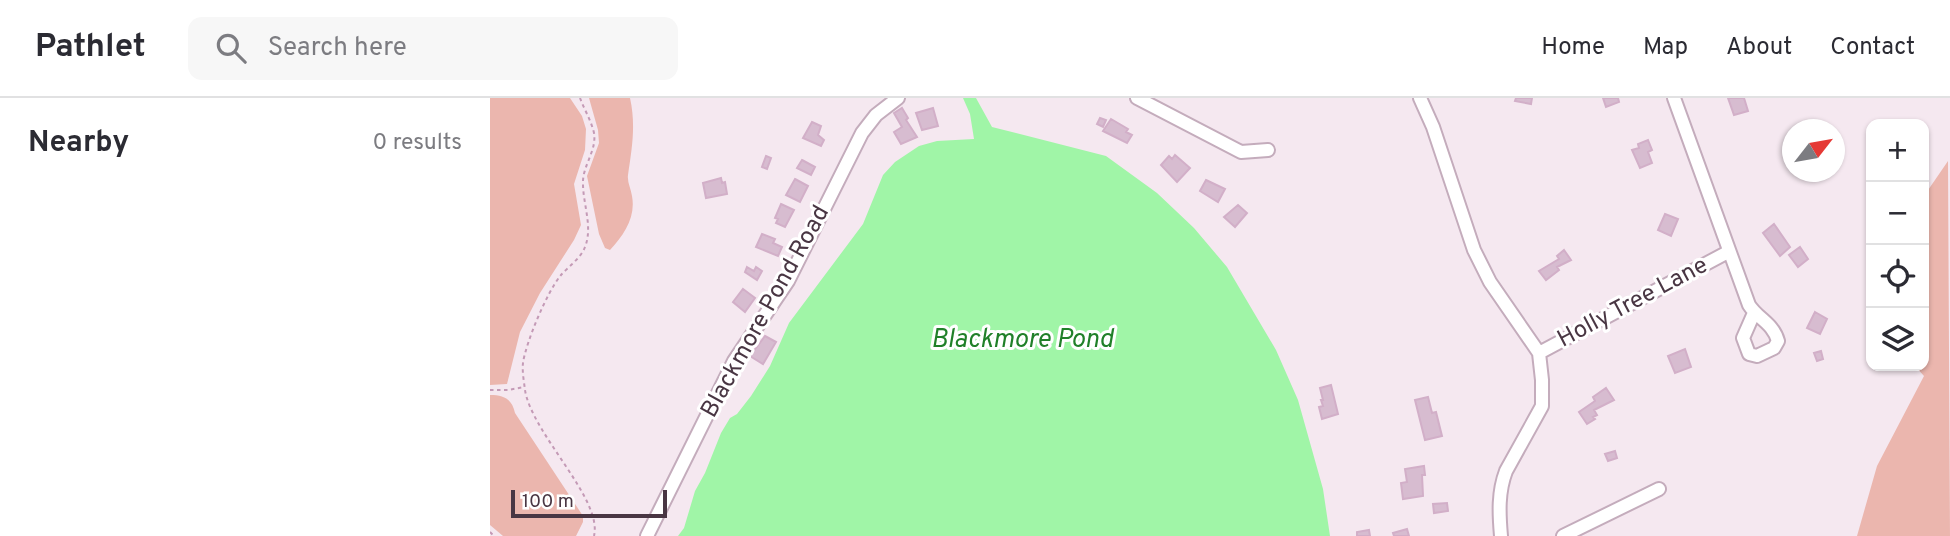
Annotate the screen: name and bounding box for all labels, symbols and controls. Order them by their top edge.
search box [188,17,678,80]
text: Pathlet [35,27,146,69]
icon: search [212,29,250,67]
text: Search here [268,32,407,65]
text: Home [1541,33,1605,63]
text: Map [1643,33,1688,63]
text: About [1726,33,1792,63]
text: Contact [1830,33,1915,63]
north arrow [1782,119,1845,182]
map controls [1866,119,1929,371]
button: + [1866,119,1929,182]
text: Nearby [28,125,129,162]
text: 0 results [373,129,462,158]
button: − [1866,182,1929,245]
street label: Blackmore Pond Road [695,201,837,423]
button: locate [1866,245,1929,308]
street label: Holly Tree Lane [1553,251,1713,355]
button: layers [1866,308,1929,371]
water label: Blackmore Pond [931,324,1115,357]
scale bar [511,487,667,519]
text: 100 m [522,490,574,514]

